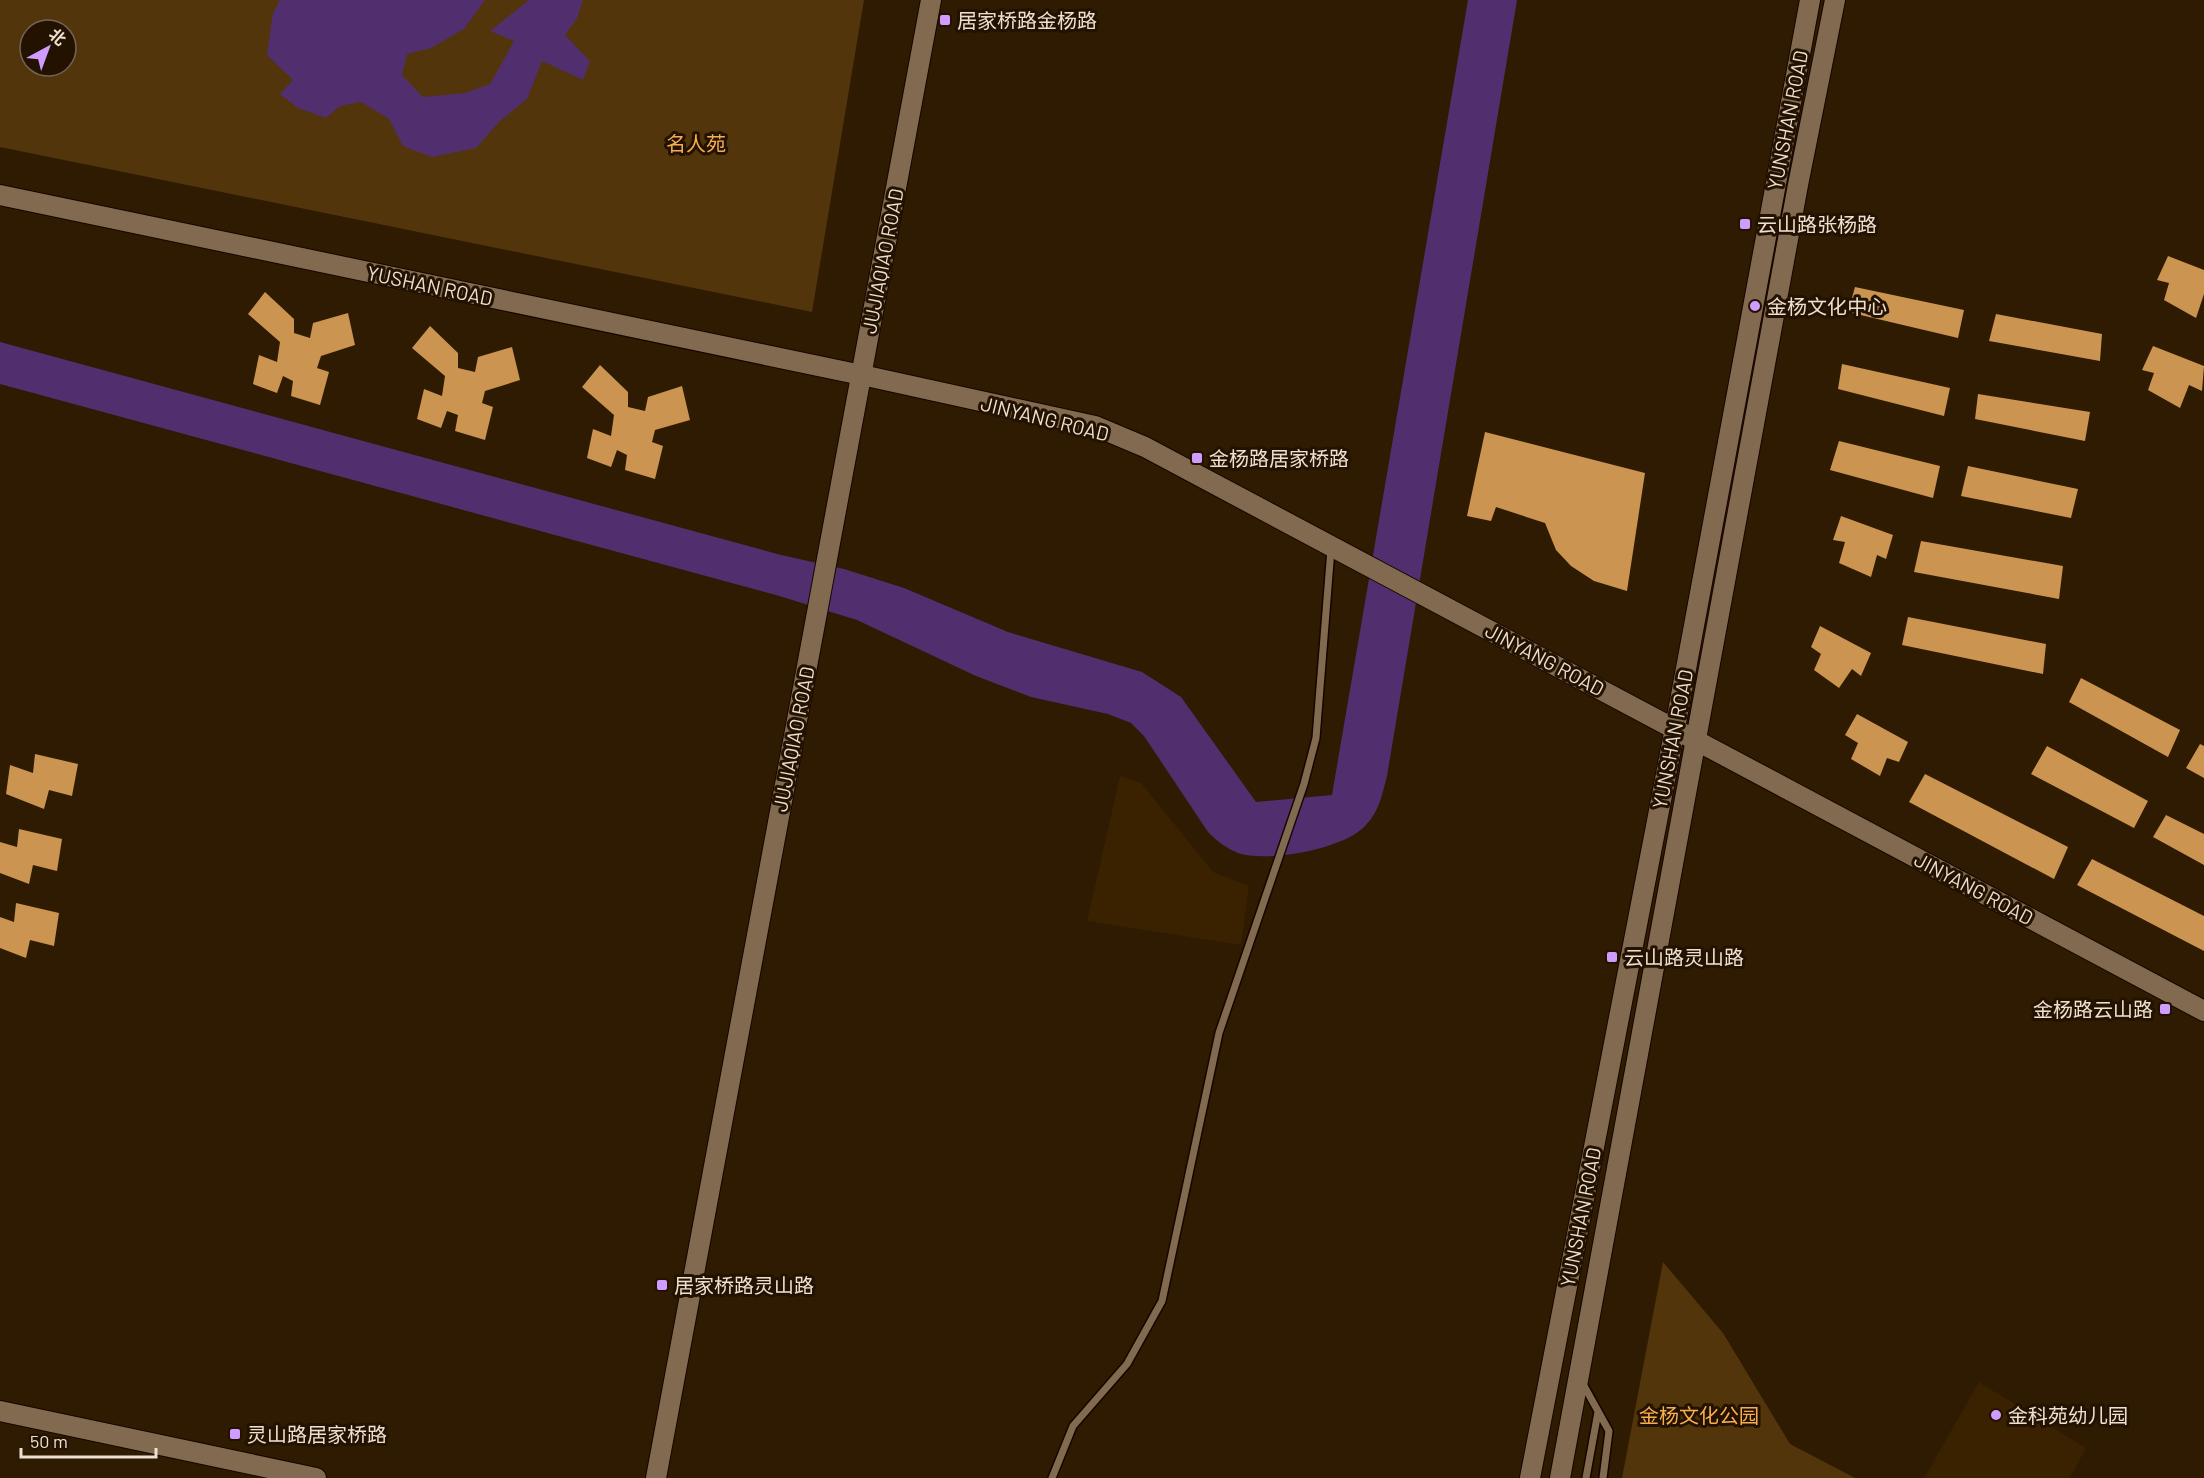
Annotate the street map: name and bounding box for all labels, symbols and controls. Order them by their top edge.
place label: 居家桥路金杨路 [957,8,1097,32]
marker: 居家桥路金杨路 [938,13,952,27]
north arrow [18,18,78,78]
text: 北 [46,24,70,49]
street label: YUNSHAN ROAD [1762,48,1812,192]
park label: 名人苑 [666,131,726,155]
street label: JUJIAQIAO ROAD [856,186,908,336]
place label: 云山路张杨路 [1757,212,1877,236]
marker: 云山路张杨路 [1738,217,1752,231]
street label: YUSHAN ROAD [365,260,495,310]
place label: 金杨文化中心 [1767,294,1887,318]
marker: 金杨文化中心 [1748,299,1762,313]
street label: JINYANG ROAD [979,391,1111,445]
place label: 金杨路居家桥路 [1209,446,1349,470]
marker: 金杨路居家桥路 [1190,451,1204,465]
street label: JINYANG ROAD [1482,618,1608,700]
street label: JUJIAQIAO ROAD [767,664,819,814]
street label: YUNSHAN ROAD [1647,667,1697,811]
street label: JINYANG ROAD [1911,847,2037,929]
place label: 云山路灵山路 [1624,945,1744,969]
marker: 云山路灵山路 [1605,950,1619,964]
place label: 金杨路云山路 [2033,997,2153,1021]
marker: 金杨路云山路 [2158,1002,2172,1016]
street label: YUNSHAN ROAD [1555,1145,1605,1289]
place label: 居家桥路灵山路 [674,1273,814,1297]
marker: 居家桥路灵山路 [655,1278,669,1292]
park label: 金杨文化公园 [1639,1403,1759,1427]
place label: 金科苑幼儿园 [2008,1403,2128,1427]
marker: 金科苑幼儿园 [1989,1408,2003,1422]
scale bar [21,1421,156,1459]
place label: 灵山路居家桥路 [247,1422,387,1446]
marker: 灵山路居家桥路 [228,1427,242,1441]
text: 50 m [30,1430,68,1452]

